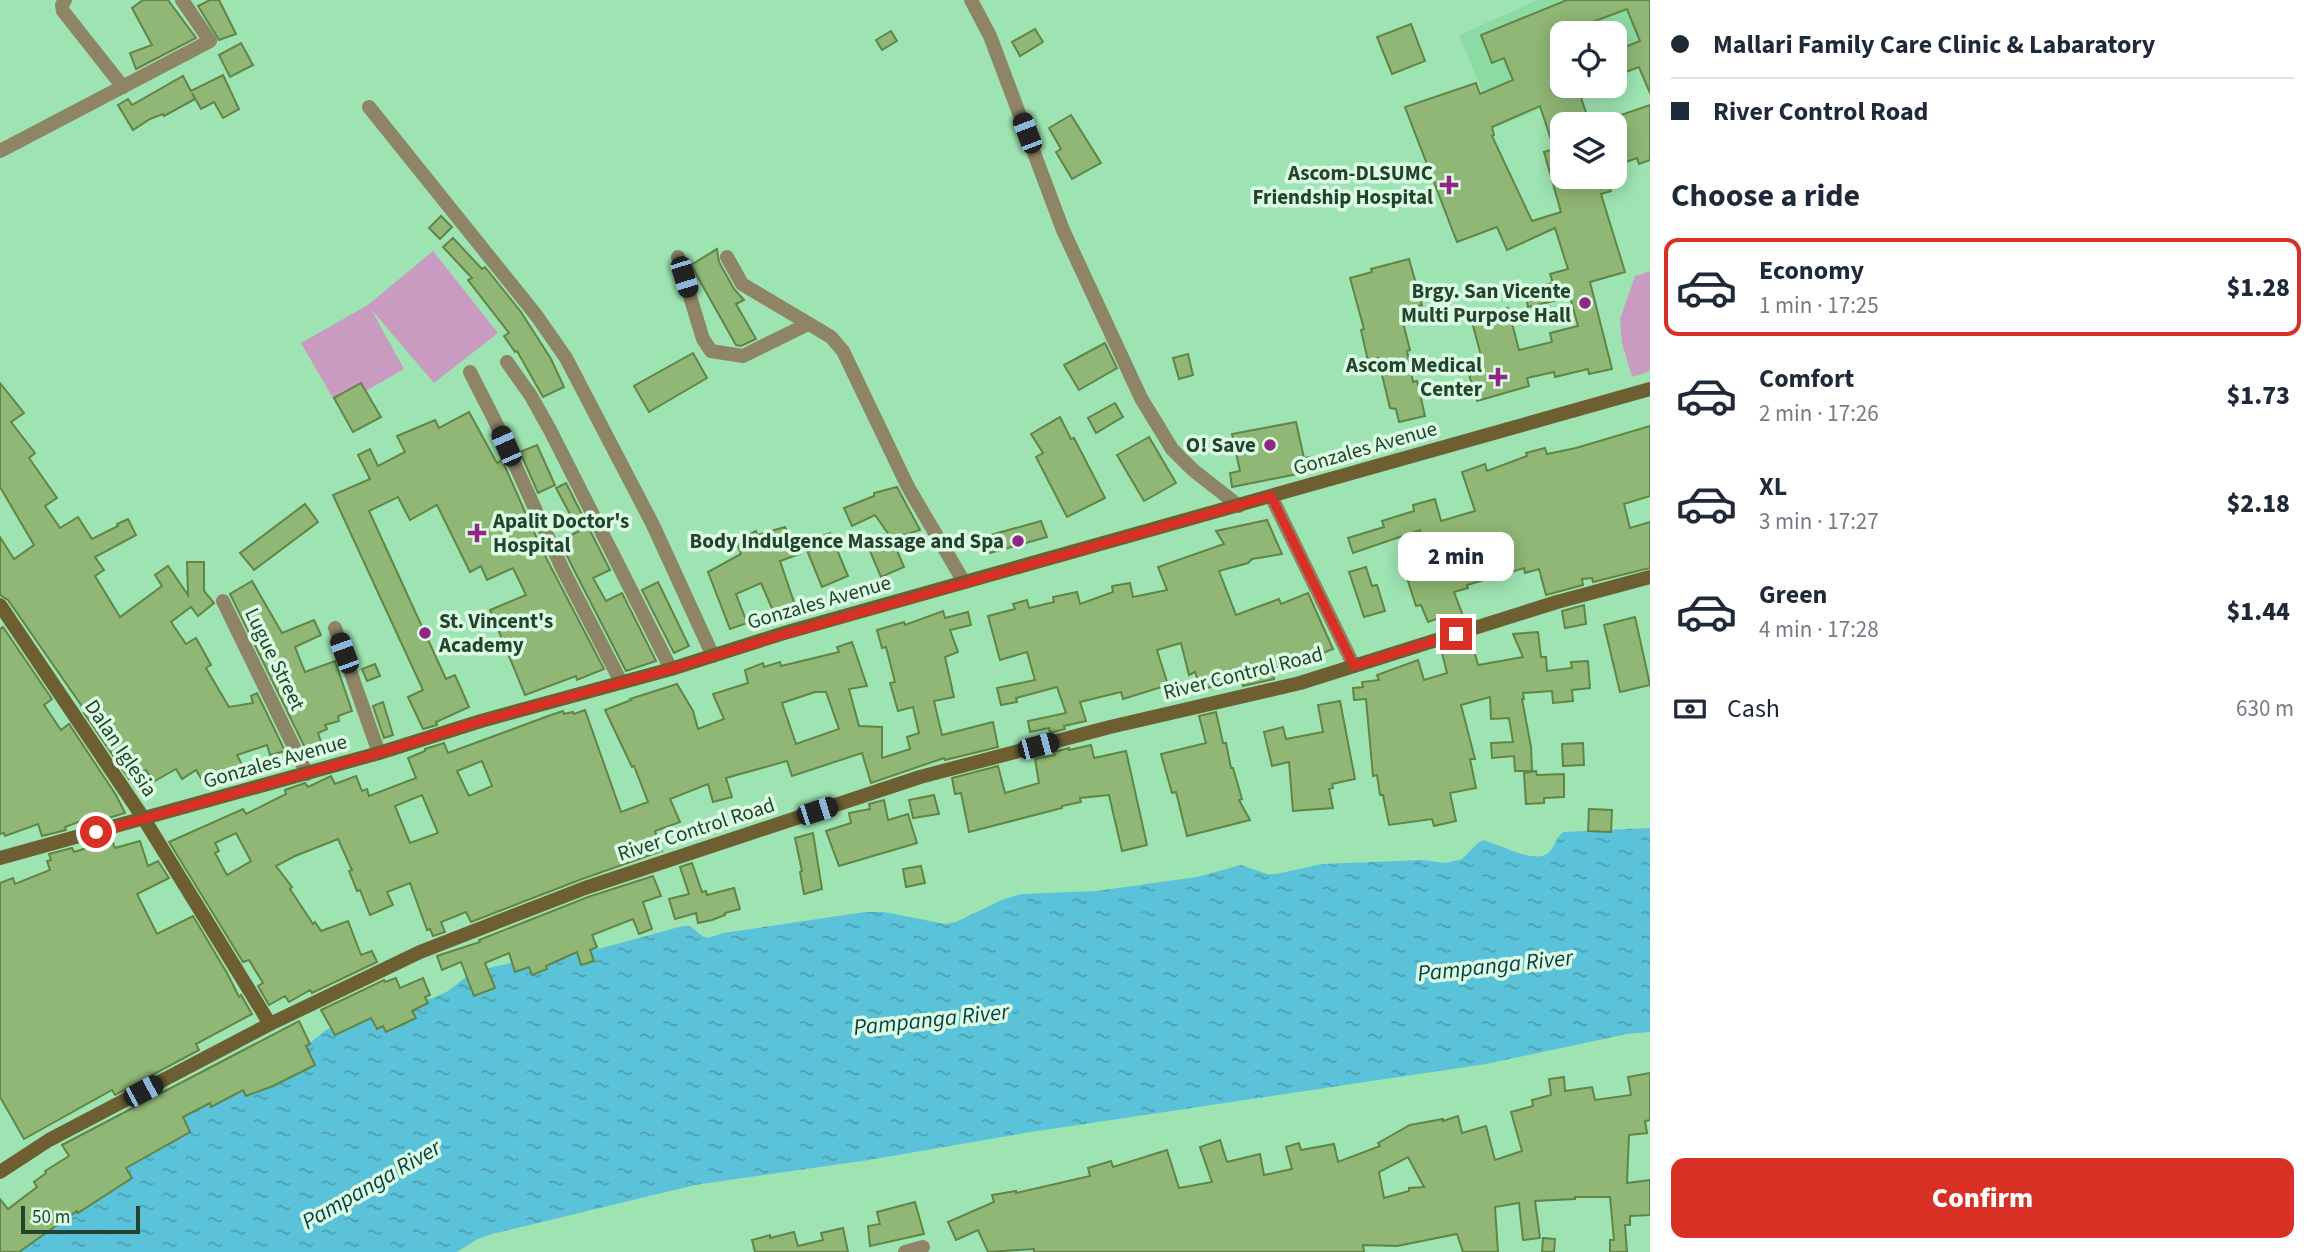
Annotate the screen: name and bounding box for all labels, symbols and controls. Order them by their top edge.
map controls [1550,21,1627,189]
button: locate [1550,21,1627,98]
text: Mallari Family Care Clinic & Labaratory [1713,26,2155,63]
text: River Control Road [1713,93,1928,130]
car [1010,110,1045,156]
button: layers [1550,112,1627,189]
place label: Ascom-DLSUMC Friendship Hospital [1252,158,1433,212]
text: Choose a ride [1671,173,1860,219]
marker: Ascom-DLSUMC Friendship Hospital [1439,175,1459,195]
text: Economy [1759,252,1864,289]
car [668,254,701,300]
icon: car [1675,256,1738,319]
text: $1.28 [2226,269,2290,306]
place label: Brgy. San Vicente Multi Purpose Hall [1401,276,1571,330]
text: 1 min · 17:25 [1759,289,1879,322]
marker: Brgy. San Vicente Multi Purpose Hall [1577,295,1593,311]
place label: Ascom Medical Center [1345,350,1483,404]
text: Comfort [1759,360,1854,397]
icon: car [1675,364,1738,427]
marker: Ascom Medical Center [1488,367,1508,387]
text: $1.73 [2226,377,2290,414]
text: 2 min · 17:26 [1759,397,1879,430]
street label: Gonzales Avenue [1290,413,1440,483]
car [488,423,525,469]
place label: O! Save [1186,430,1256,460]
marker: O! Save [1262,437,1278,453]
text: XL [1759,468,1787,505]
icon: car [1675,472,1738,535]
text: $2.18 [2226,485,2290,522]
text: 3 min · 17:27 [1759,505,1879,538]
place label: Apalit Doctor's Hospital [492,506,629,560]
marker: Apalit Doctor's Hospital [467,523,487,543]
place label: Body Indulgence Massage and Spa [690,526,1004,556]
callout: 2 min [1398,532,1514,582]
marker: Body Indulgence Massage and Spa [1010,533,1026,549]
text: 2 min [1428,540,1484,573]
street label: Gonzales Avenue [744,567,894,637]
text: Green [1759,576,1827,613]
icon: car [1675,580,1738,643]
text: $1.44 [2226,593,2290,630]
street label: Lugue Street [237,603,313,715]
place label: St. Vincent's Academy [438,606,553,660]
text: 4 min · 17:28 [1759,613,1879,646]
route end [1440,618,1472,650]
marker: St. Vincent's Academy [417,625,433,641]
car [327,630,362,676]
street label: River Control Road [1160,639,1326,707]
icon: cash [1671,690,1709,728]
text: Cash [1727,690,1780,727]
text: 630 m [2236,692,2294,725]
street label: Dalan Iglesia [77,693,165,803]
street label: Gonzales Avenue [200,726,350,796]
car [1015,730,1062,762]
street label: River Control Road [613,789,779,869]
car [794,795,841,827]
route start [80,816,112,848]
water label: Pampanga River [1416,941,1576,990]
water label: Pampanga River [852,995,1012,1044]
car [120,1072,167,1110]
water label: Pampanga River [295,1131,448,1238]
button: Confirm [1671,1158,2294,1238]
scale bar [21,1203,140,1235]
text: 50 m [32,1204,70,1231]

